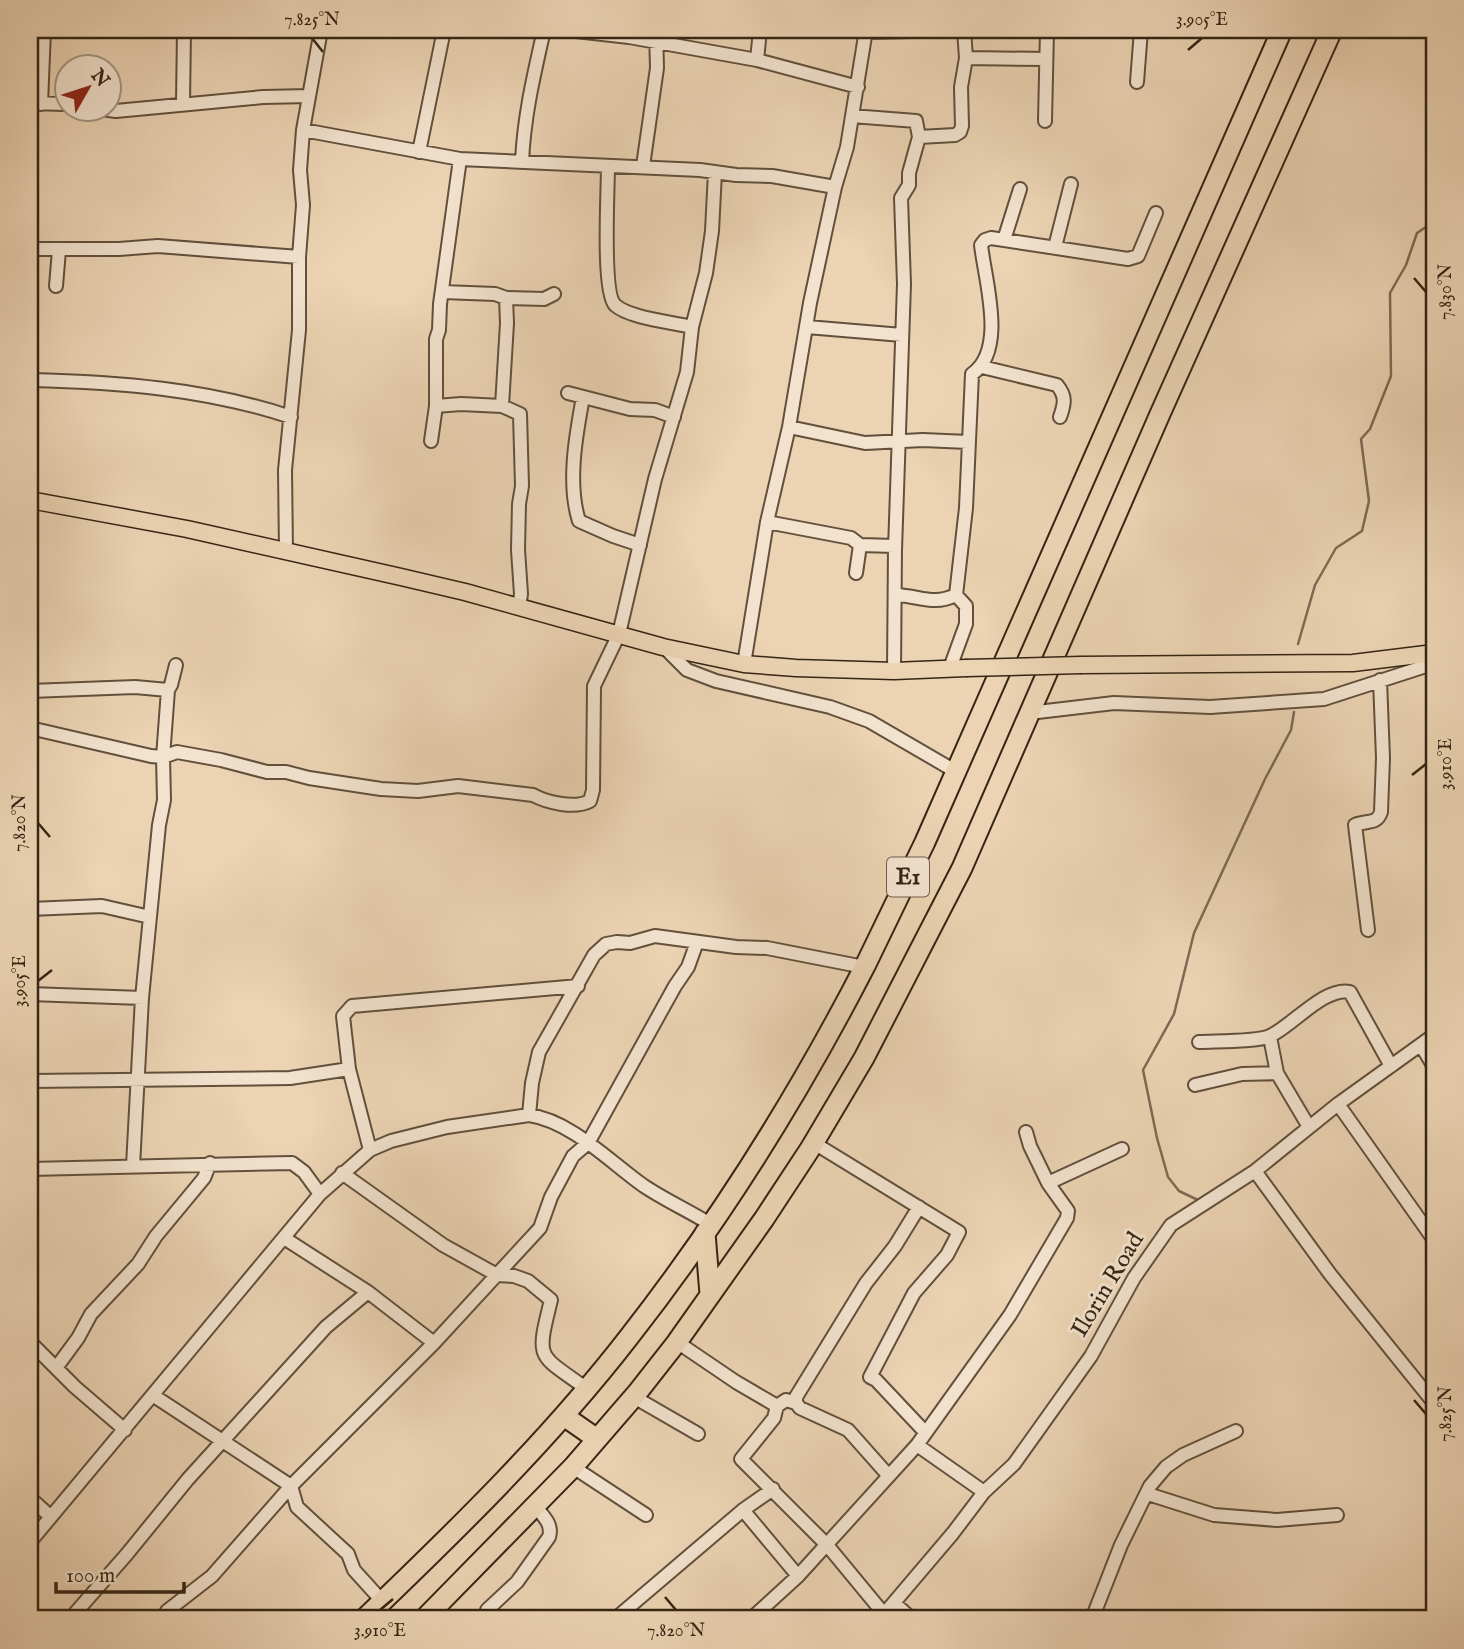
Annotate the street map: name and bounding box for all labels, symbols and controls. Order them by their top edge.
text: 7.825°N [284,9,340,32]
text: 3.905°E [1176,9,1228,32]
north arrow [52,52,122,122]
text: N [85,64,115,93]
text: 7.830°N [1435,263,1458,320]
text: 3.910°E [1435,738,1458,790]
text: 7.820°N [9,794,32,852]
road number: E1 [887,858,929,897]
text: 3.905°E [9,955,32,1007]
street label: Ilorin Road [1065,1227,1152,1343]
text: 7.825°N [1435,1386,1458,1442]
scale bar [56,1551,184,1595]
text: 100 m [66,1563,115,1590]
text: 3.910°E [354,1620,406,1643]
text: 7.820°N [647,1620,705,1643]

